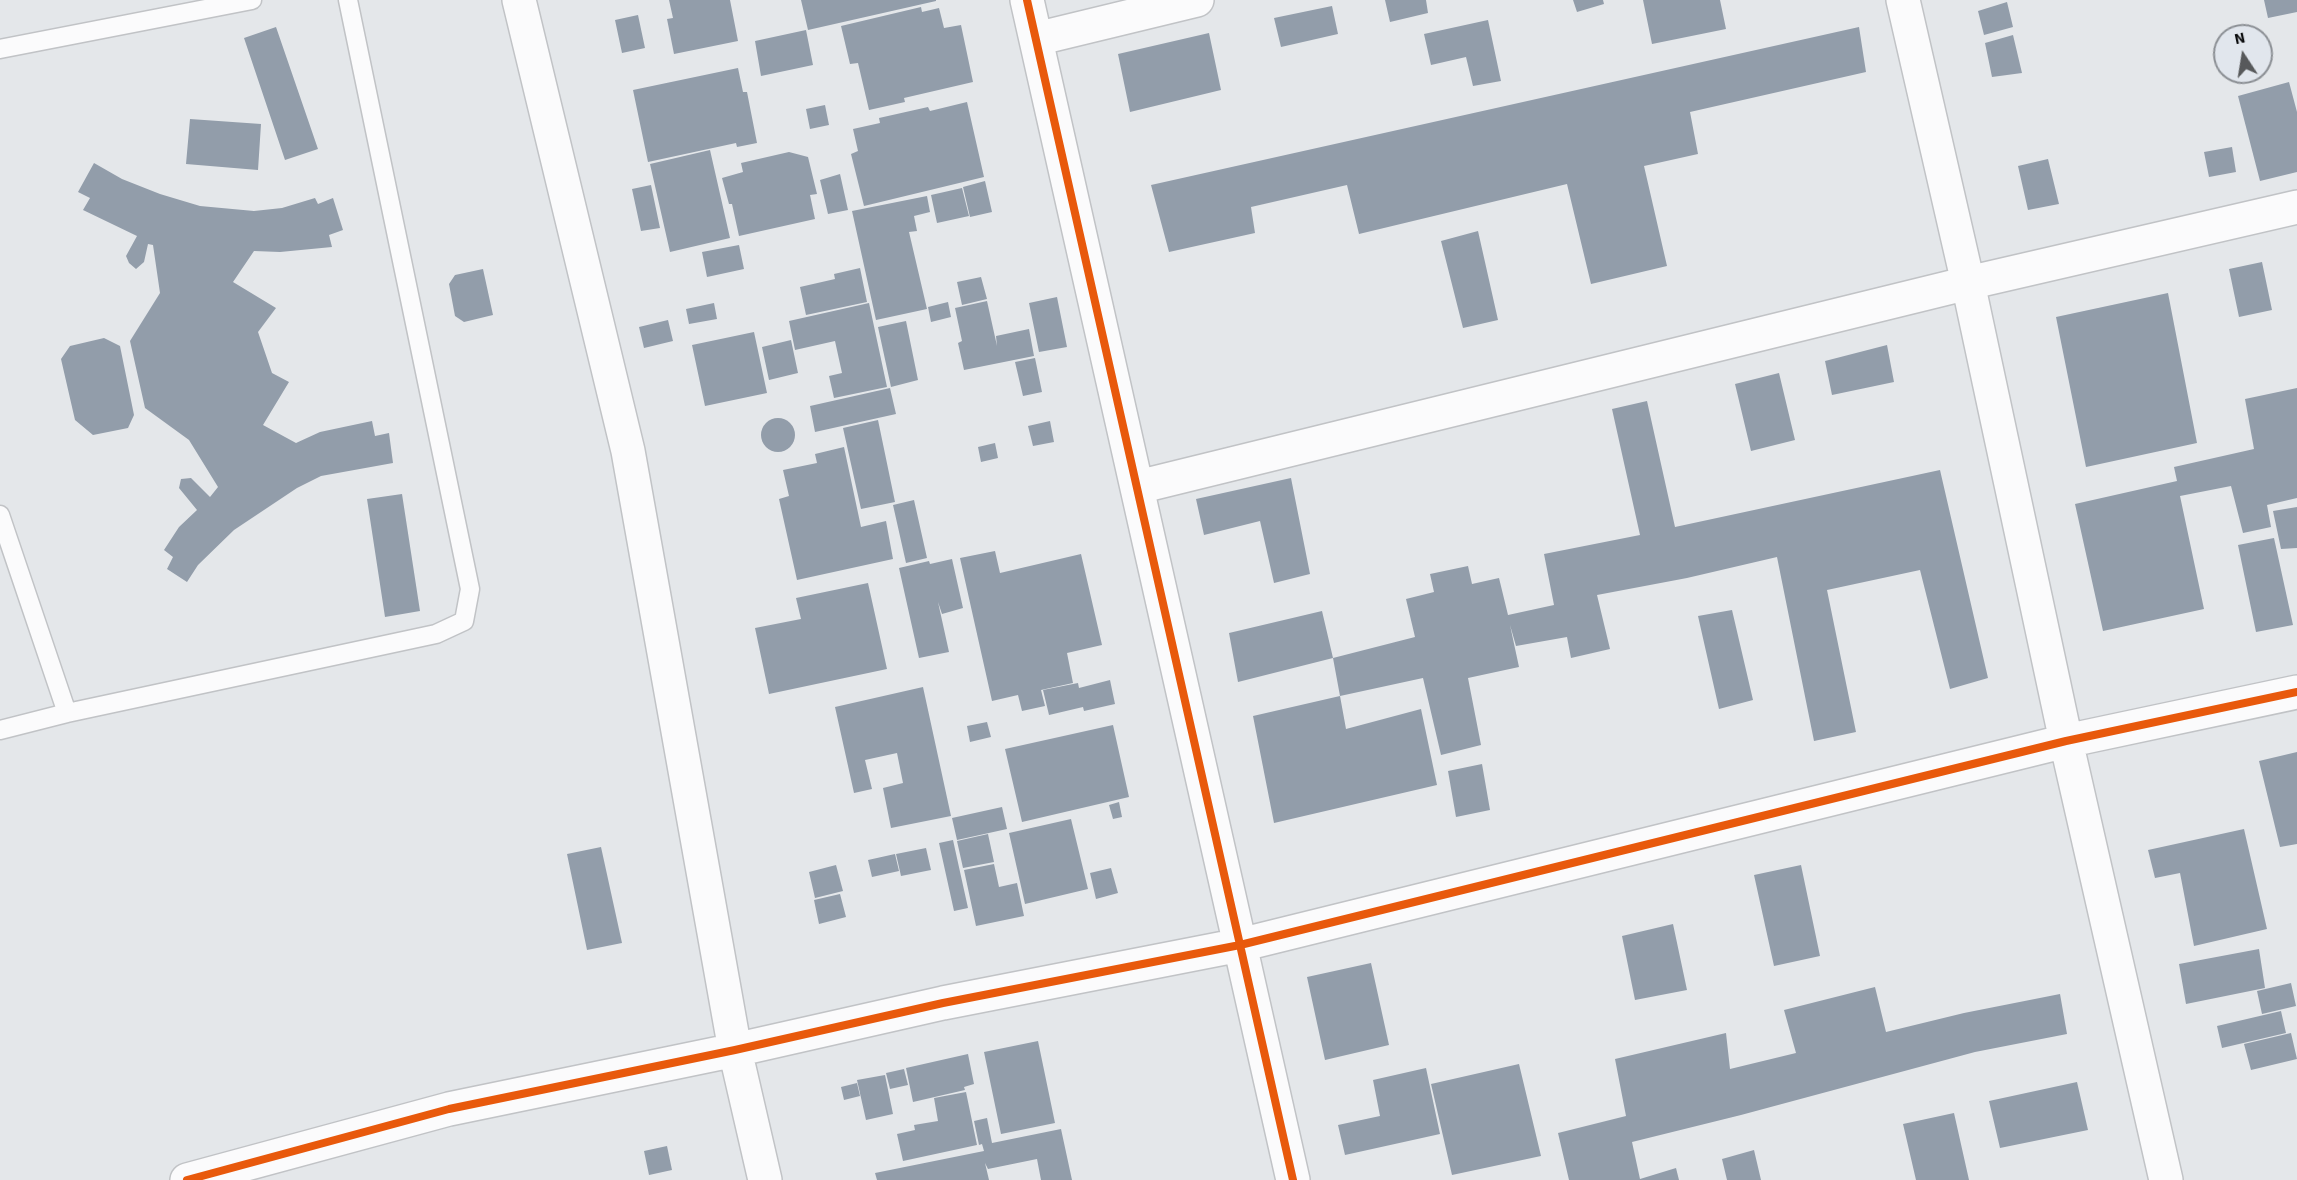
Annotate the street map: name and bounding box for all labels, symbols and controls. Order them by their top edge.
north arrow [2213,24,2273,84]
text: N [2232,26,2247,50]

